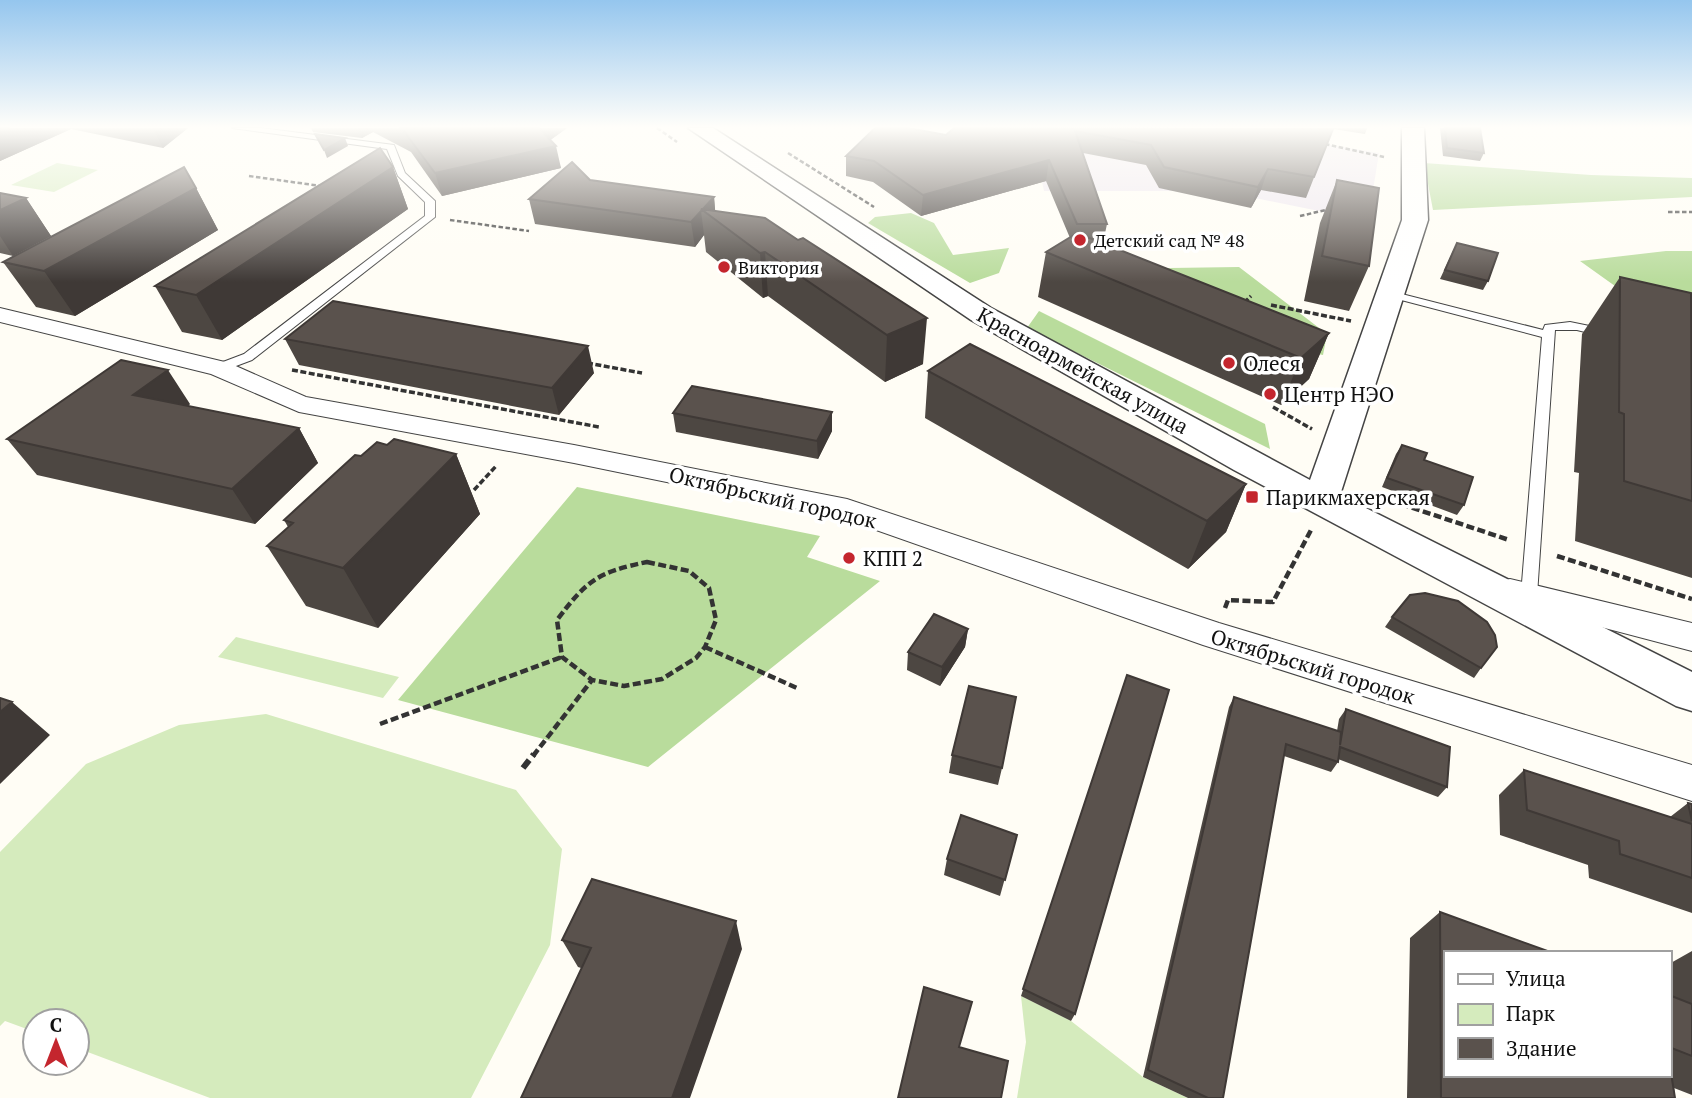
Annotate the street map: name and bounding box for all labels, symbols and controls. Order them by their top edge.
place label: Детский сад № 48 [1094,228,1245,252]
marker: Детский сад № 48 [1072,232,1088,248]
place label: Виктория [738,255,819,279]
marker: Виктория [716,259,732,275]
street label: Красноармейская улица [972,300,1194,440]
place label: Олеся [1243,349,1301,377]
marker: Олеся [1221,355,1237,371]
place label: Центр НЭО [1284,380,1394,408]
marker: Центр НЭО [1262,386,1278,402]
street label: Октябрьский городок [667,459,880,535]
place label: Парикмахерская [1266,483,1430,511]
marker: Парикмахерская [1244,489,1260,505]
place label: КПП 2 [863,544,923,572]
marker: КПП 2 [841,550,857,566]
street label: Октябрьский городок [1207,622,1419,711]
legend [1444,951,1671,1077]
text: Улица [1506,964,1566,992]
text: Парк [1506,999,1556,1027]
north arrow [21,1007,91,1077]
text: С [50,1012,62,1037]
text: Здание [1506,1034,1577,1062]

